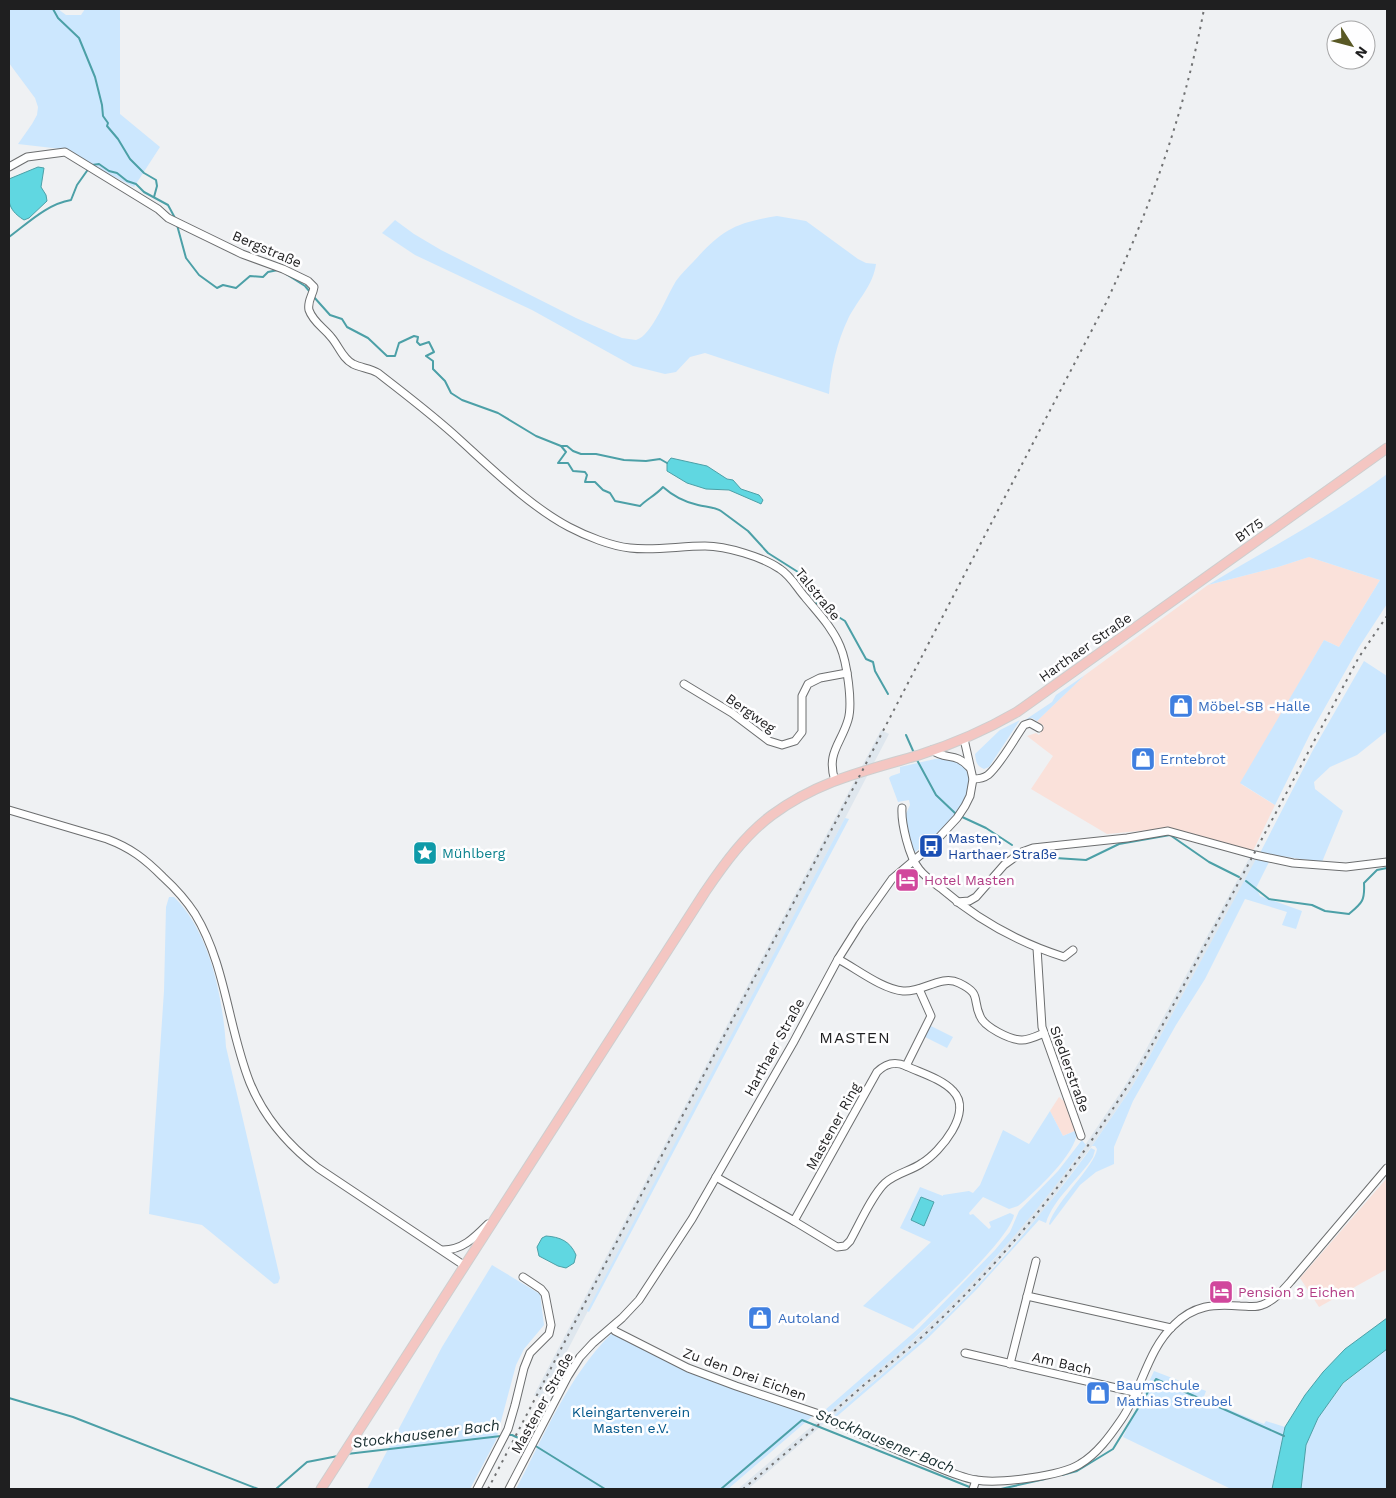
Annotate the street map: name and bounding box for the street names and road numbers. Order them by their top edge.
street label: Bergstraße [230,227,304,271]
street label: B175 [1232,515,1266,545]
street label: Talstraße [792,565,844,623]
street label: Harthaer Straße [1036,609,1134,685]
street label: Bergweg [723,690,779,736]
street label: Harthaer Straße [741,995,807,1099]
street label: Siedlerstraße [1047,1024,1093,1114]
street label: Mastener Ring [802,1079,864,1172]
street label: Zu den Drei Eichen [681,1344,809,1404]
street label: Am Bach [1031,1348,1093,1378]
street label: Mastener Straße [508,1350,576,1456]

